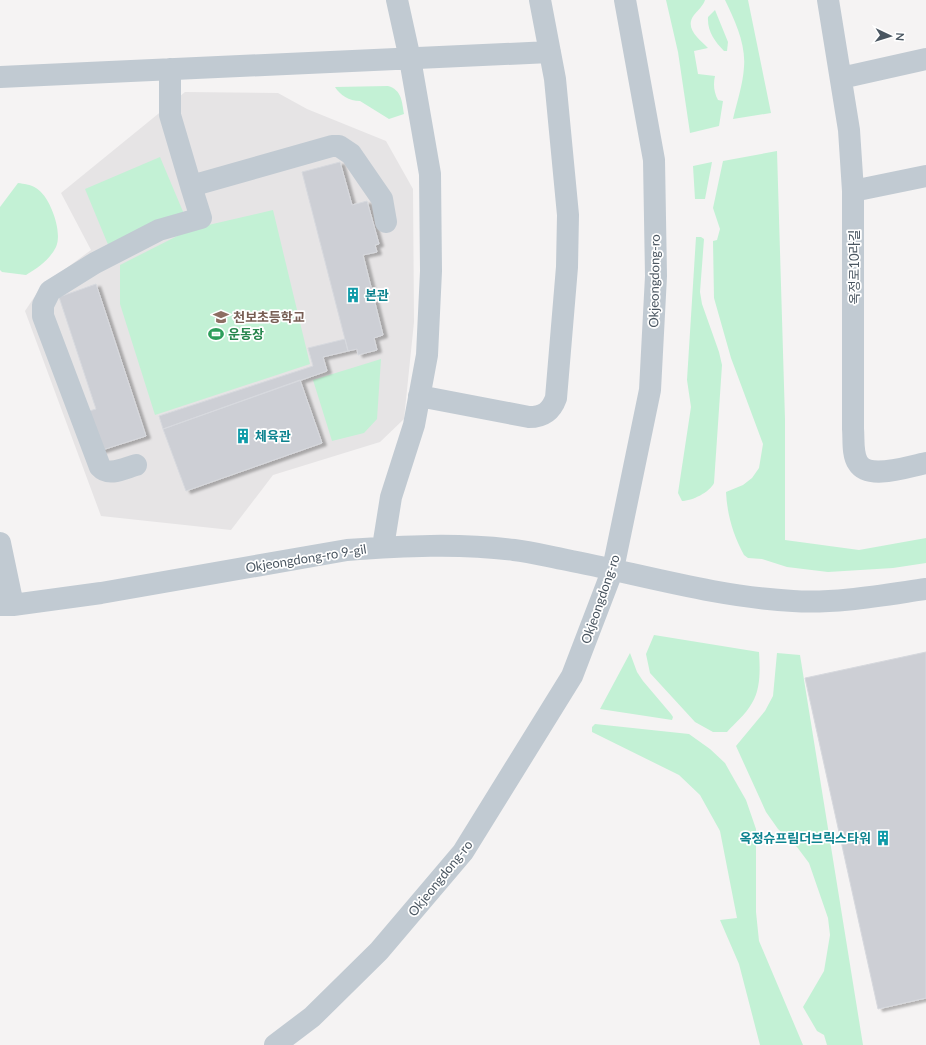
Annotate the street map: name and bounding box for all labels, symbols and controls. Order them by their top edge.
north arrow [870,16,910,56]
text: N [894,32,907,41]
street label: 옥정로10라길 [846,230,862,304]
street label: Okjeongdong-ro [645,234,663,328]
building icon: 본관 [344,286,362,304]
place label: 본관 [365,287,389,303]
school or university icon: 천보초등학교 [212,308,230,326]
place label: 천보초등학교 [233,309,305,325]
sports icon: 운동장 [207,325,225,343]
place label: 운동장 [228,326,264,342]
building icon: 체육관 [234,427,252,445]
place label: 체육관 [255,428,291,444]
street label: Okjeongdong-ro 9-gil [244,541,368,575]
street label: Okjeongdong-ro [577,552,623,646]
building icon: 옥정슈프림더브릭스타워 [874,829,892,847]
place label: 옥정슈프림더브릭스타워 [739,830,871,846]
street label: Okjeongdong-ro [404,837,476,919]

